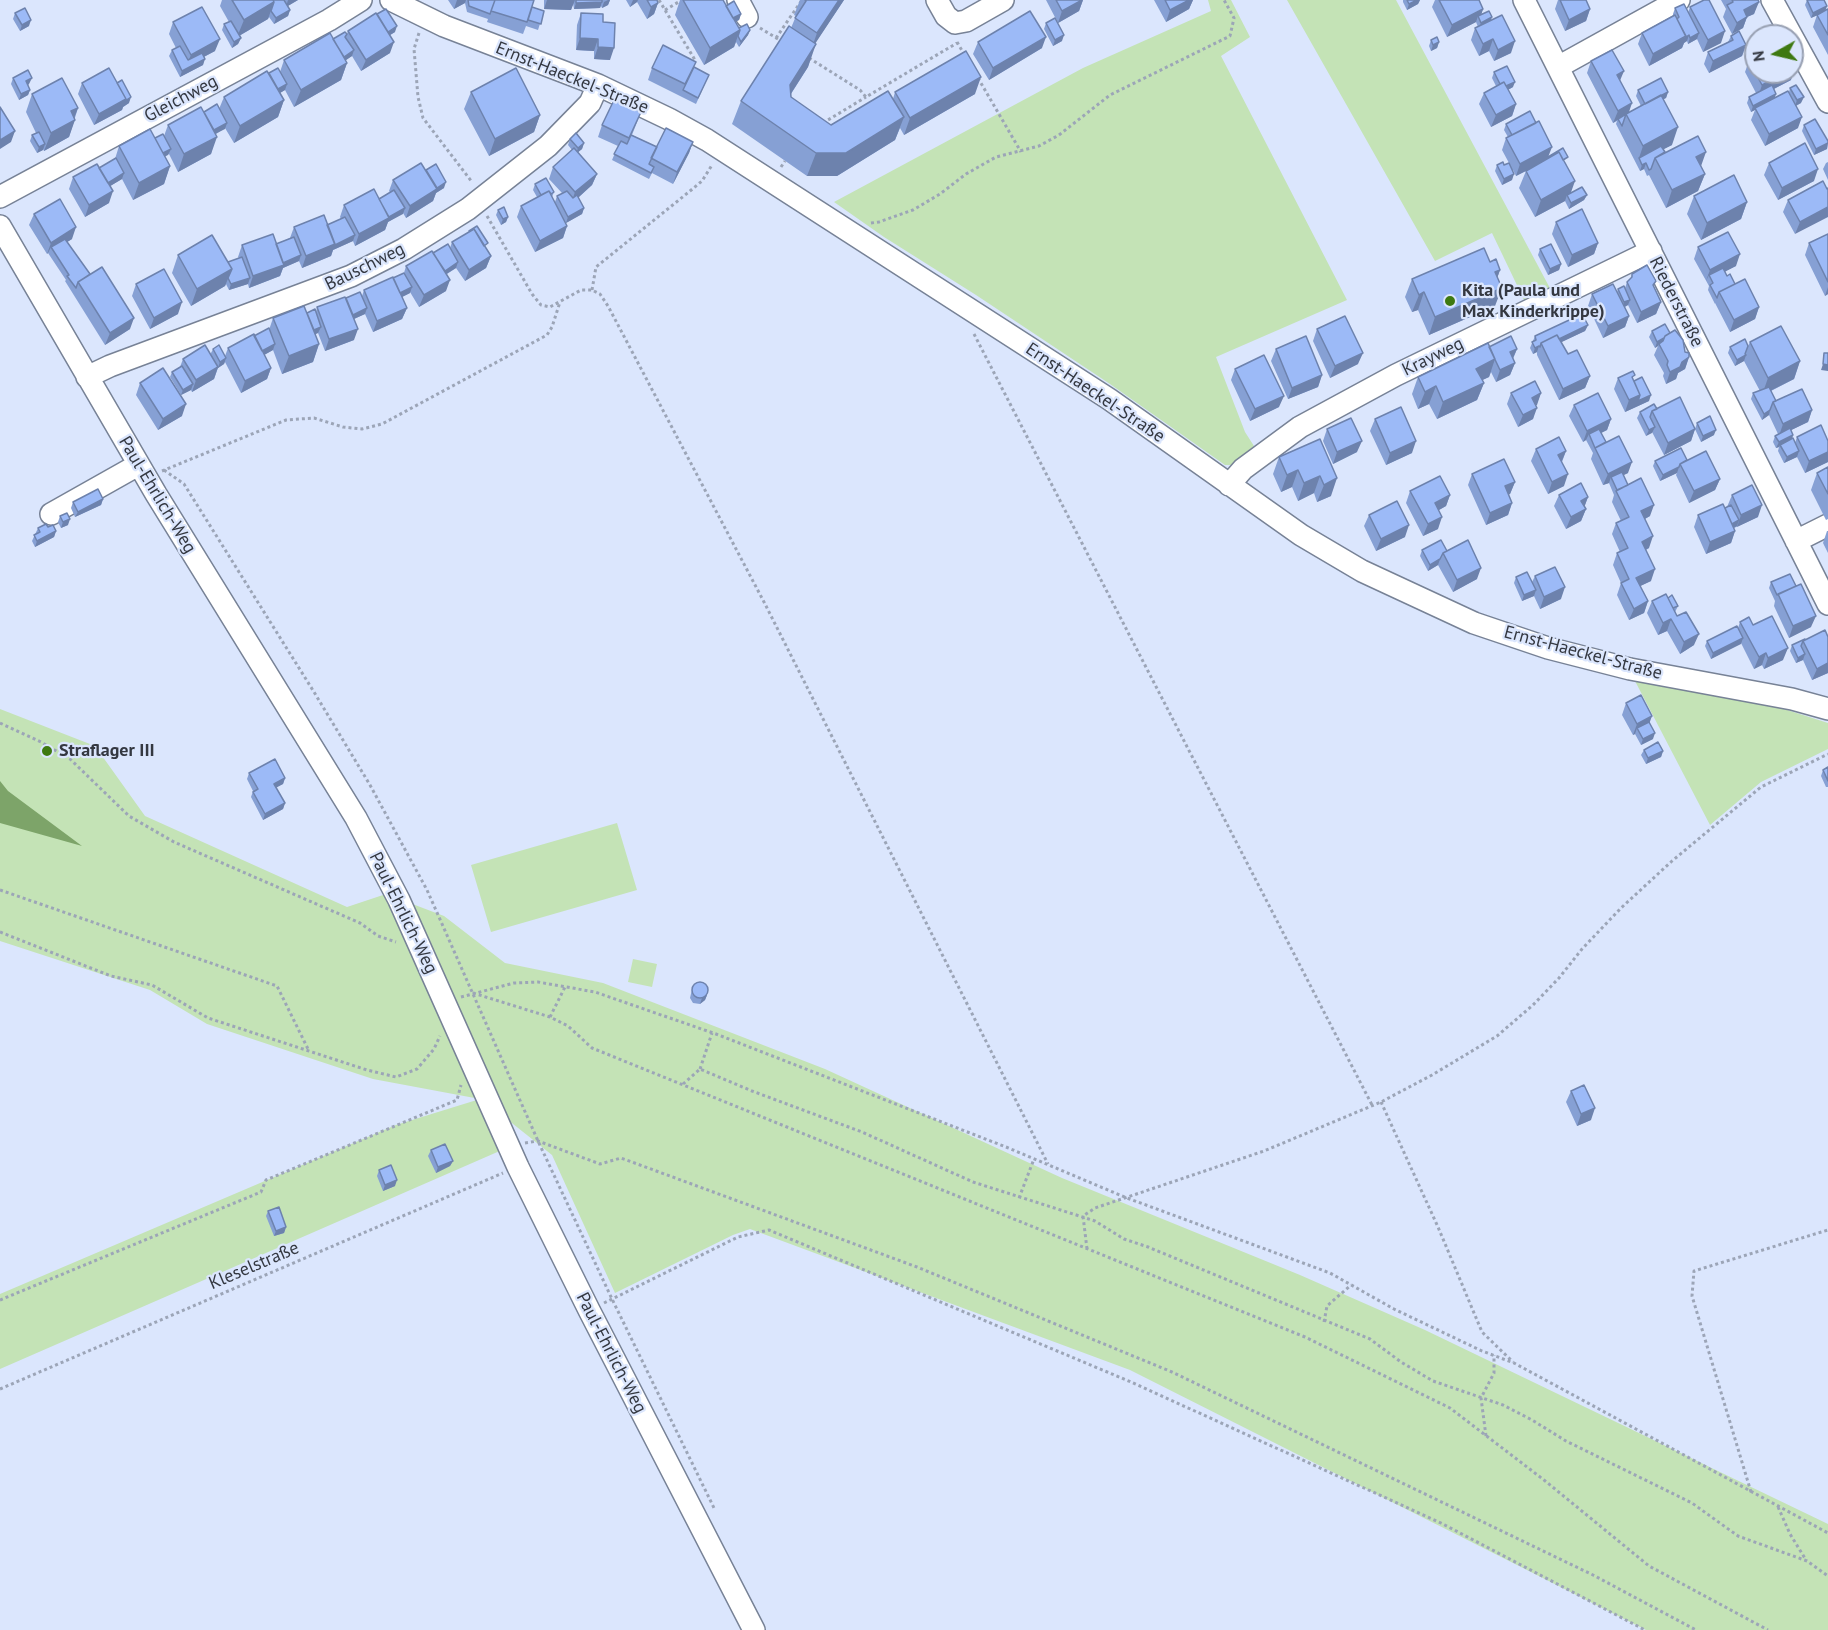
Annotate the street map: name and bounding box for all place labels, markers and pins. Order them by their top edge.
place label: Kita (Paula und Max Kinderkrippe) [1462,280,1605,322]
marker: Kita (Paula und Max Kinderkrippe) [1443,294,1457,308]
place label: Straflager III [59,740,155,762]
marker: Straflager III [40,744,54,758]

